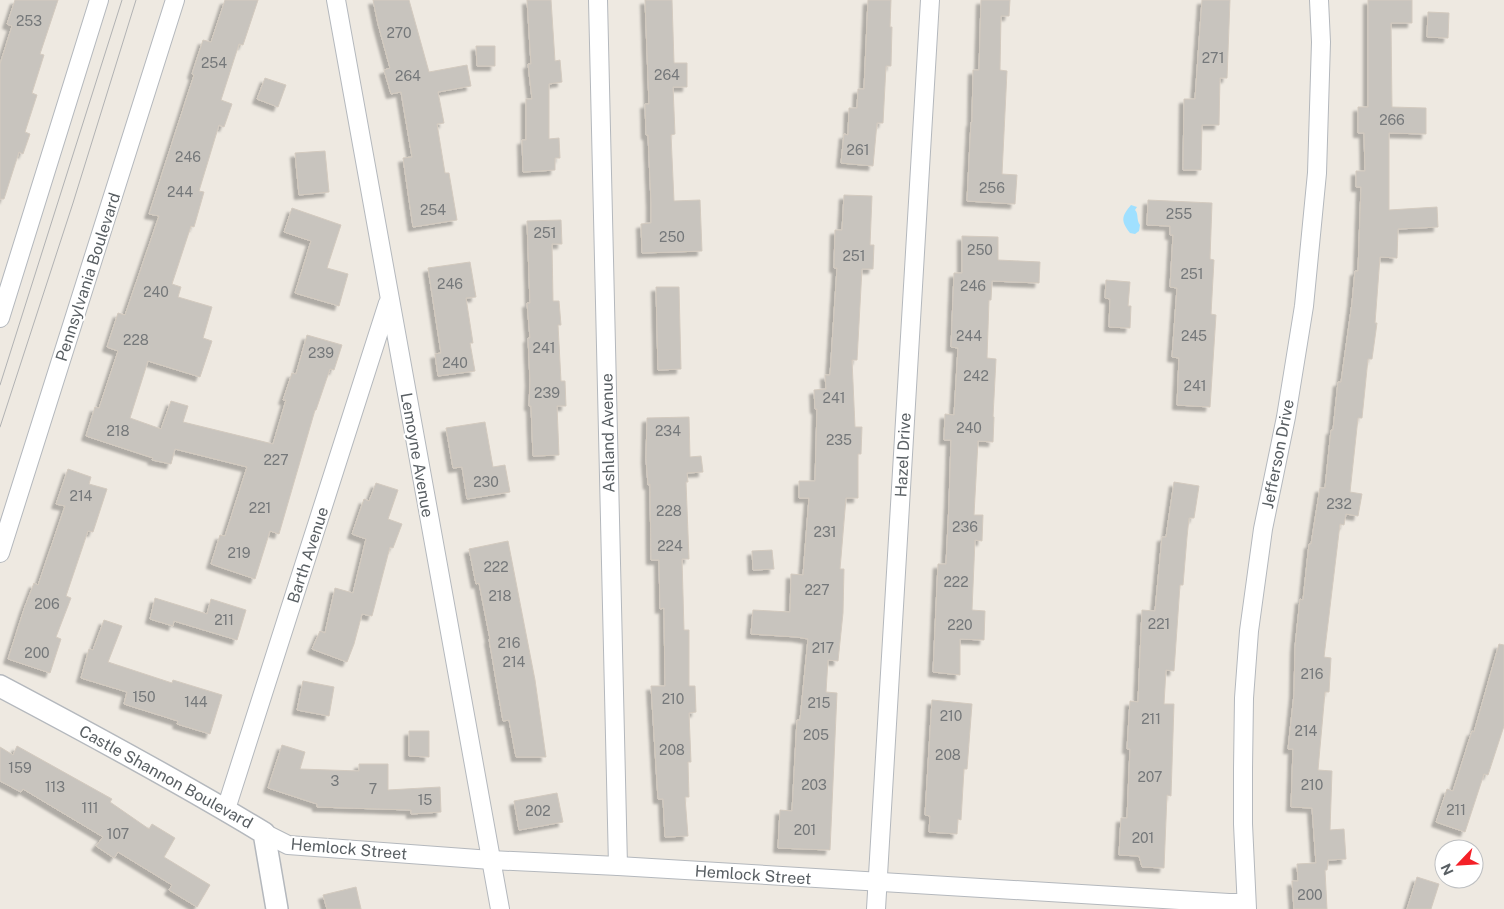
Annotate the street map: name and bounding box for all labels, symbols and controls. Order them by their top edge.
house number: 253 [16,13,42,29]
house number: 270 [386,25,412,41]
house number: 271 [1202,50,1224,66]
house number: 254 [201,55,227,71]
house number: 264 [654,67,680,83]
house number: 264 [395,68,421,84]
house number: 266 [1379,112,1405,128]
house number: 261 [847,142,869,158]
house number: 246 [175,149,201,165]
house number: 256 [979,180,1005,196]
house number: 244 [167,184,193,200]
street label: Pennsylvania Boulevard [52,190,124,364]
house number: 254 [420,202,446,218]
house number: 255 [1166,206,1192,222]
house number: 251 [533,225,557,241]
house number: 250 [659,229,685,245]
house number: 250 [967,242,993,258]
house number: 251 [842,248,866,264]
house number: 251 [1180,266,1204,282]
house number: 246 [437,276,463,292]
house number: 246 [960,278,986,294]
house number: 240 [143,284,169,300]
house number: 244 [956,328,982,344]
house number: 245 [1181,328,1207,344]
house number: 228 [123,332,149,348]
house number: 241 [533,340,555,356]
house number: 239 [308,345,334,361]
house number: 240 [442,355,468,371]
house number: 242 [963,368,989,384]
street label: Ashland Avenue [597,373,619,493]
house number: 241 [1184,378,1206,394]
house number: 239 [534,385,560,401]
house number: 241 [823,390,845,406]
street label: Lemoyne Avenue [397,391,437,519]
street label: Jefferson Drive [1258,398,1298,510]
street label: Hazel Drive [891,412,915,498]
house number: 240 [956,420,982,436]
house number: 218 [106,423,130,439]
house number: 234 [655,423,681,439]
house number: 235 [826,432,852,448]
house number: 227 [263,452,289,468]
house number: 230 [473,474,499,490]
house number: 214 [70,488,93,504]
house number: 232 [1326,496,1352,512]
house number: 221 [249,500,271,516]
house number: 228 [656,503,682,519]
street label: Barth Avenue [284,505,332,605]
house number: 236 [952,519,978,535]
house number: 231 [814,524,836,540]
house number: 224 [657,538,683,554]
house number: 219 [228,545,251,561]
house number: 222 [483,559,509,575]
house number: 222 [943,574,969,590]
house number: 227 [804,582,830,598]
house number: 218 [488,588,512,604]
house number: 206 [34,596,60,612]
house number: 211 [214,612,234,628]
house number: 221 [1148,616,1170,632]
house number: 220 [947,617,973,633]
house number: 216 [498,635,521,651]
house number: 217 [812,640,834,656]
house number: 200 [24,645,50,661]
house number: 214 [503,654,526,670]
house number: 216 [1301,666,1324,682]
house number: 150 [132,689,156,705]
house number: 210 [662,691,684,707]
house number: 144 [184,694,208,710]
house number: 215 [807,695,831,711]
house number: 210 [940,708,962,724]
house number: 211 [1141,711,1161,727]
street label: Castle Shannon Boulevard [76,721,256,833]
house number: 214 [1295,723,1318,739]
house number: 205 [803,727,829,743]
house number: 208 [659,742,685,758]
house number: 208 [935,747,961,763]
house number: 159 [8,760,32,776]
house number: 207 [1137,769,1163,785]
house number: 3 [331,773,340,789]
house number: 203 [801,777,827,793]
house number: 210 [1301,777,1323,793]
house number: 113 [45,779,65,795]
house number: 7 [369,781,377,797]
house number: 15 [418,792,432,808]
house number: 111 [81,800,99,816]
house number: 211 [1446,802,1466,818]
house number: 202 [525,803,551,819]
house number: 201 [794,822,816,838]
house number: 107 [107,826,129,842]
house number: 201 [1132,830,1154,846]
street label: Hemlock Street [290,834,408,864]
north arrow [1434,839,1484,889]
street label: Hemlock Street [694,861,812,889]
text: N [1438,861,1457,878]
house number: 200 [1297,887,1323,903]

